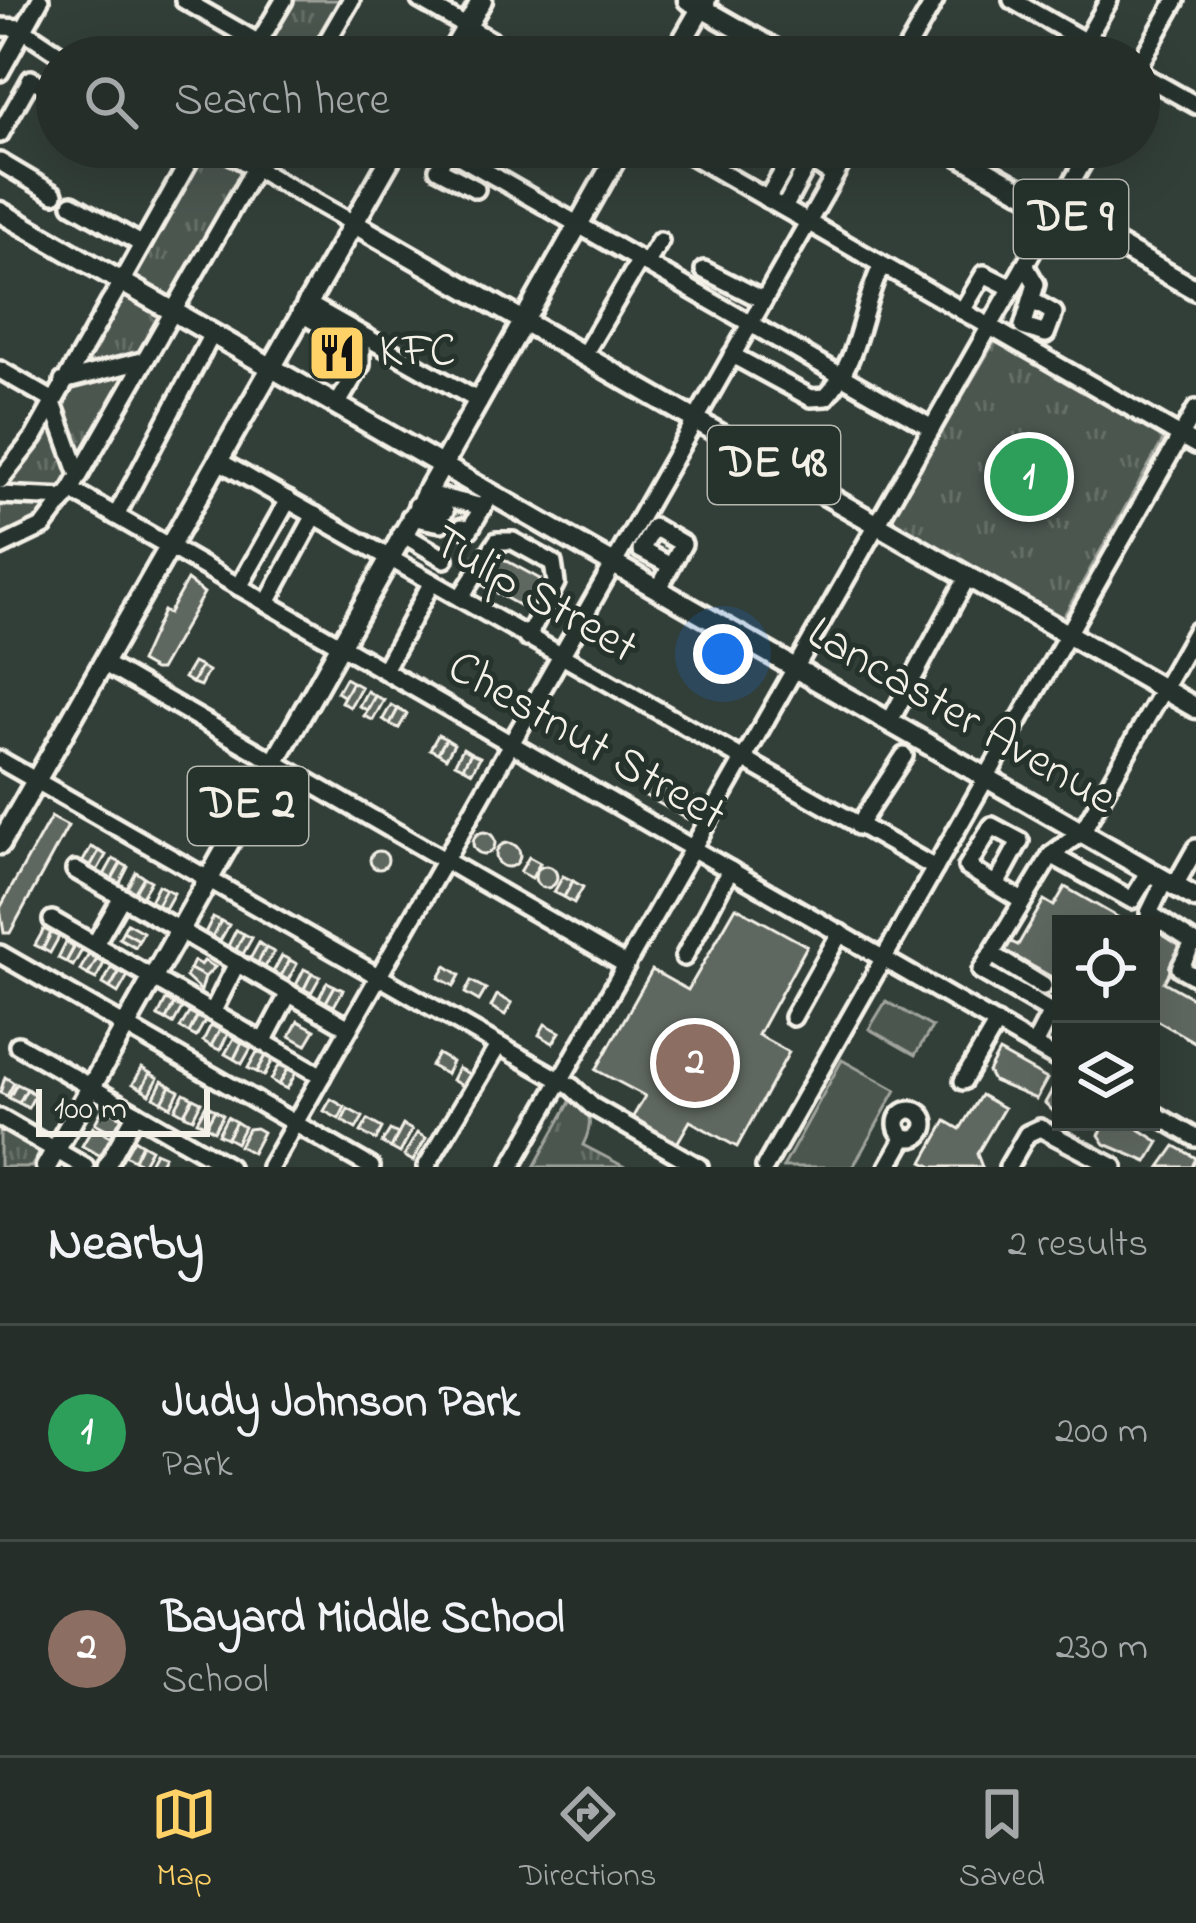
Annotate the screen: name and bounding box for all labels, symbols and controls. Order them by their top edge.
search box [36,36,1160,168]
icon: search [78,69,144,135]
text: Search here [174,69,390,135]
road number: DE 9 [1014,180,1128,258]
place label: KFC [379,318,456,388]
restaurant icon: KFC [306,322,368,384]
road number: DE 48 [708,426,840,504]
pin: 1 [990,432,1068,522]
street label: Tulip Street [418,509,650,683]
street label: Lancaster Avenue [793,600,1129,834]
your location [693,624,753,684]
street label: Chestnut Street [434,634,738,850]
road number: DE 2 [188,767,308,845]
map controls [1052,915,1160,1131]
button: locate [1052,915,1160,1023]
pin: 2 [656,1018,734,1108]
button: layers [1052,1023,1160,1131]
scale bar [36,1083,210,1136]
text: 100 m [54,1086,127,1134]
text: Nearby [48,1208,204,1283]
text: 2 results [1008,1217,1148,1274]
text: Judy Johnson Park [162,1371,520,1437]
text: 1 [81,1404,93,1461]
text: 200 m [1055,1404,1148,1461]
text: Park [162,1437,232,1494]
text: Bayard Middle School [162,1587,565,1653]
text: 2 [77,1620,97,1677]
text: 230 m [1056,1620,1148,1677]
text: School [162,1653,269,1710]
tab: Map [151,1781,217,1901]
tab: Directions [519,1781,656,1901]
tab: Saved [959,1781,1045,1901]

